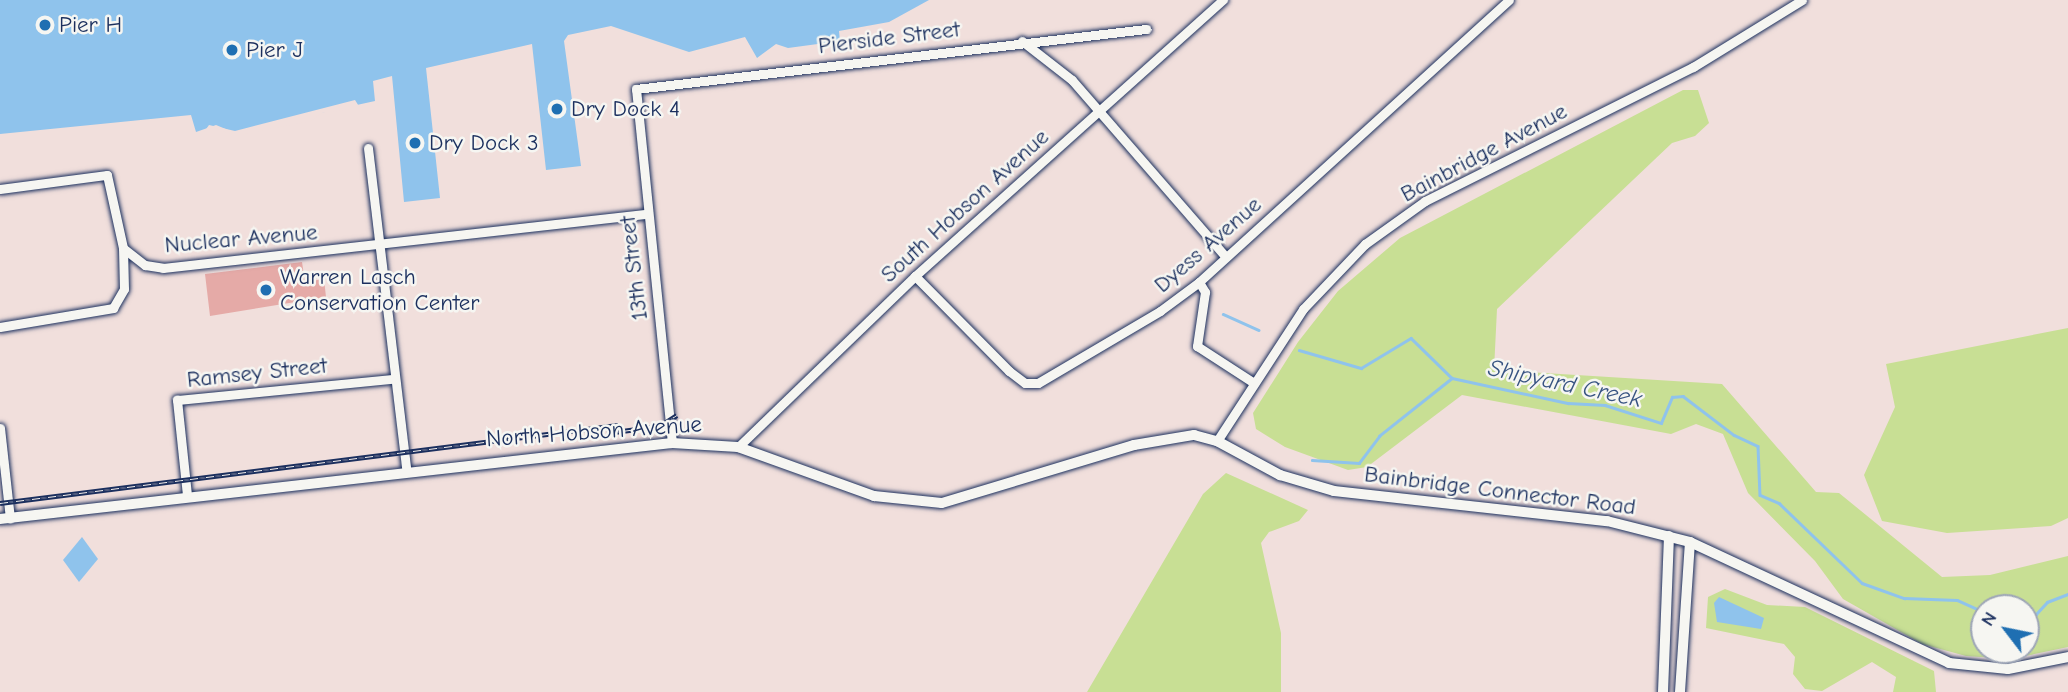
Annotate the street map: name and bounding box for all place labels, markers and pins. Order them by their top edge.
place label: Pier H [59,11,122,39]
marker: Pier H [37,17,53,33]
place label: Pier J [246,36,303,64]
marker: Pier J [224,42,240,58]
place label: Dry Dock 4 [571,95,680,123]
marker: Dry Dock 4 [549,101,565,117]
place label: Dry Dock 3 [429,129,539,157]
marker: Dry Dock 3 [407,135,423,151]
place label: Warren Lasch Conservation Center [280,263,479,317]
marker: Warren Lasch Conservation Center [258,282,274,298]

